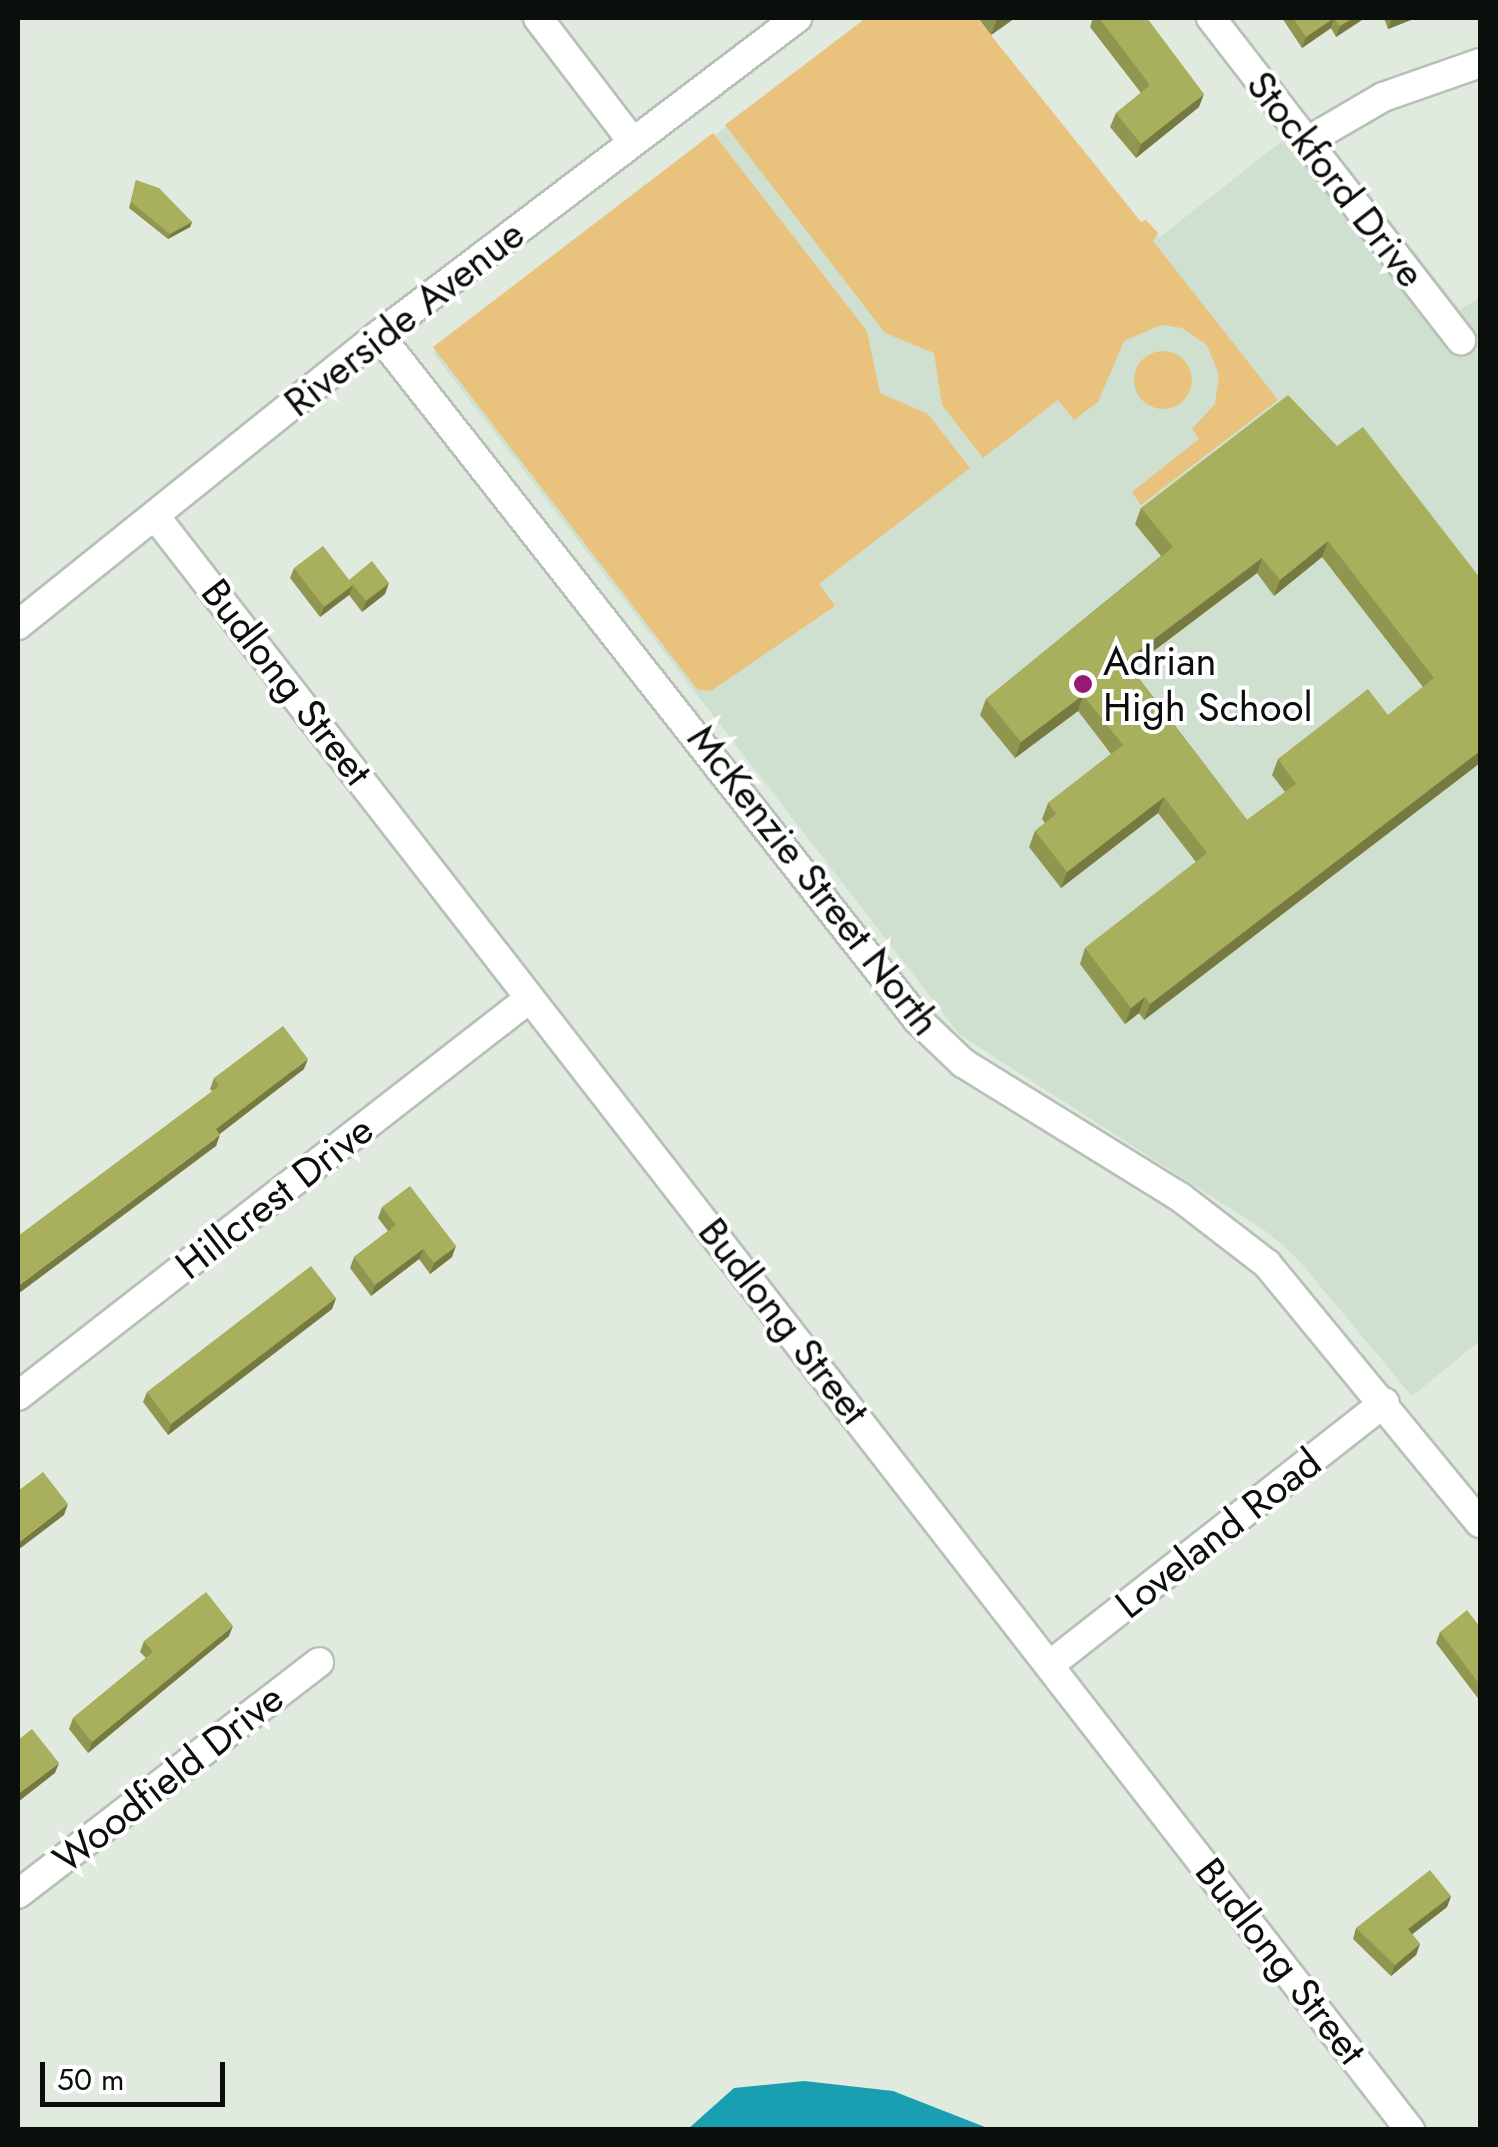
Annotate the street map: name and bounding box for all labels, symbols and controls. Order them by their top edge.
street label: Stockford Drive [1237,61,1435,297]
street label: Riverside Avenue [275,210,533,426]
street label: Budlong Street [192,569,382,795]
place label: Adrian High School [1103,637,1313,731]
marker: Adrian High School [1072,673,1094,695]
street label: McKenzie Street North [678,715,950,1045]
street label: Hillcrest Drive [166,1105,382,1289]
street label: Budlong Street [689,1208,879,1434]
street label: Loveland Road [1106,1438,1330,1628]
street label: Woodfield Drive [44,1673,292,1883]
street label: Budlong Street [1186,1848,1376,2074]
scale bar [45,2042,230,2104]
text: 50 m [57,2058,124,2101]

